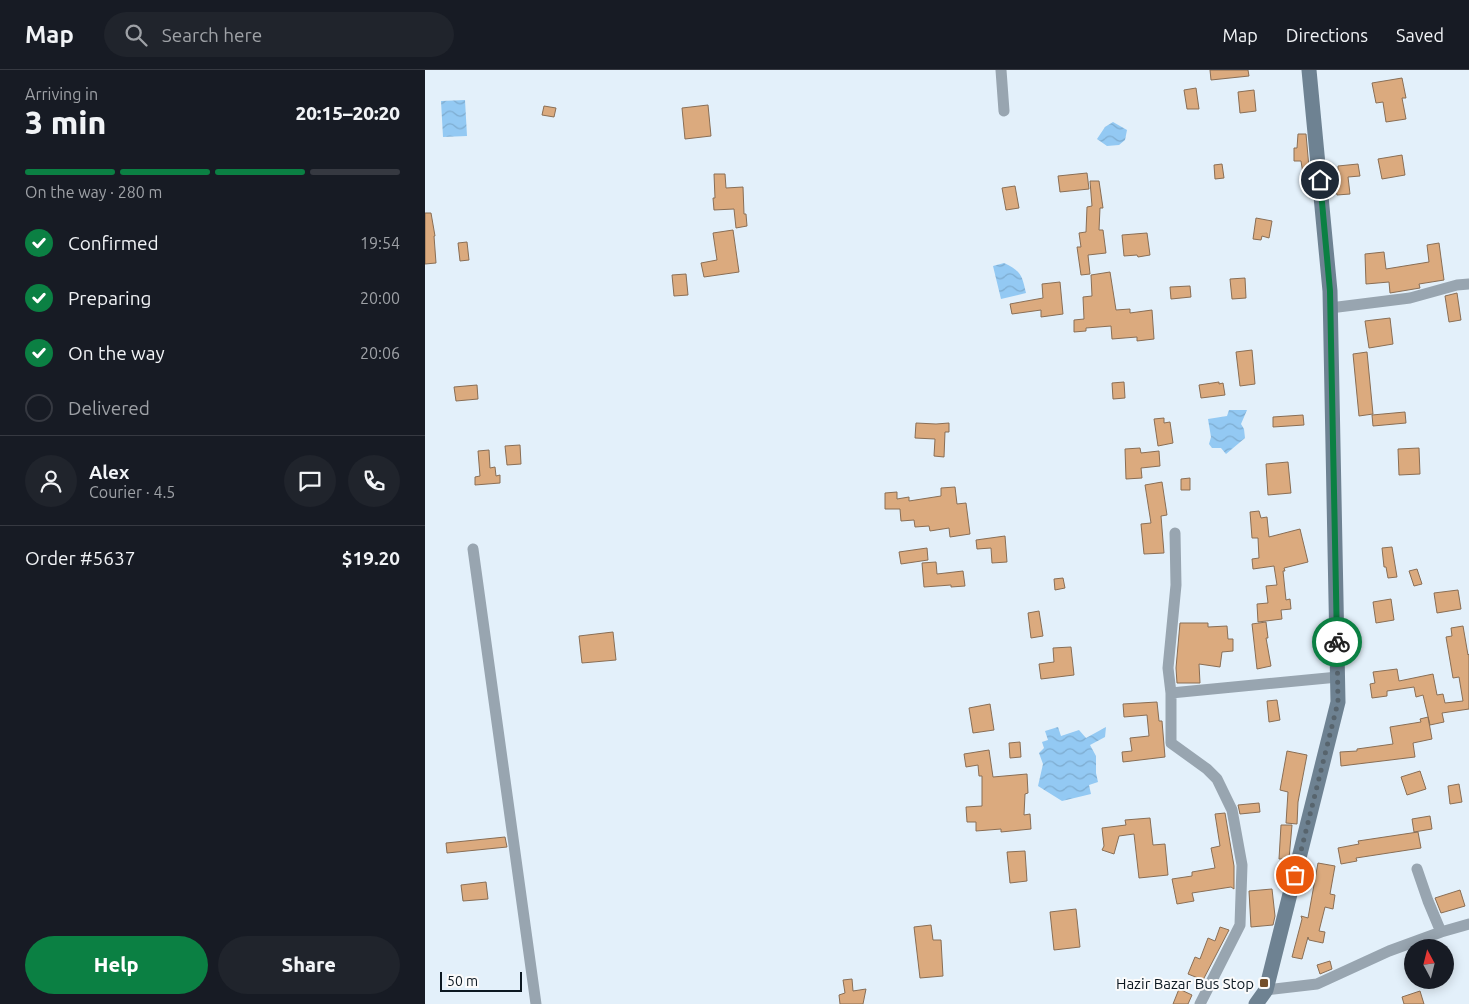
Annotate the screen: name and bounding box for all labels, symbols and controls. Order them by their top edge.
search box [104,12,454,57]
text: Map [25,21,74,48]
icon: search [122,21,150,49]
text: Search here [162,24,262,46]
text: Map [1222,25,1258,45]
text: Directions [1286,25,1368,45]
text: Saved [1396,25,1444,45]
text: Arriving in [25,85,98,103]
text: 20:15–20:20 [295,102,400,124]
text: 3 min [25,104,106,140]
pin [1299,159,1341,201]
icon: home [1306,166,1334,194]
text: On the way · 280 m [25,183,162,201]
icon: check [25,229,53,257]
text: Confirmed [68,232,159,254]
text: 19:54 [360,234,400,252]
icon: check [25,284,53,312]
text: Preparing [68,287,152,309]
text: 20:00 [360,289,400,307]
icon: check [25,339,53,367]
text: On the way [68,342,165,364]
text: 20:06 [360,344,400,362]
text: Delivered [68,397,150,419]
button: person [25,455,77,507]
button: chat [284,455,336,507]
button: phone [348,455,400,507]
text: Alex [89,461,129,483]
text: Courier · 4.5 [89,483,175,501]
text: Order #5637 [25,547,135,569]
text: $19.20 [342,547,400,569]
courier [1312,617,1362,667]
icon: bike [1323,628,1351,656]
pin [1274,854,1316,896]
icon: bag [1281,861,1309,889]
button: Help [25,936,208,994]
button: Share [218,936,400,994]
north arrow [1404,939,1454,989]
map controls [1404,939,1454,989]
scale bar [440,969,523,992]
text: 50 m [447,973,478,989]
place label: Hazir Bazar Bus Stop [1116,975,1254,992]
marker: Hazir Bazar Bus Stop [1258,977,1270,989]

